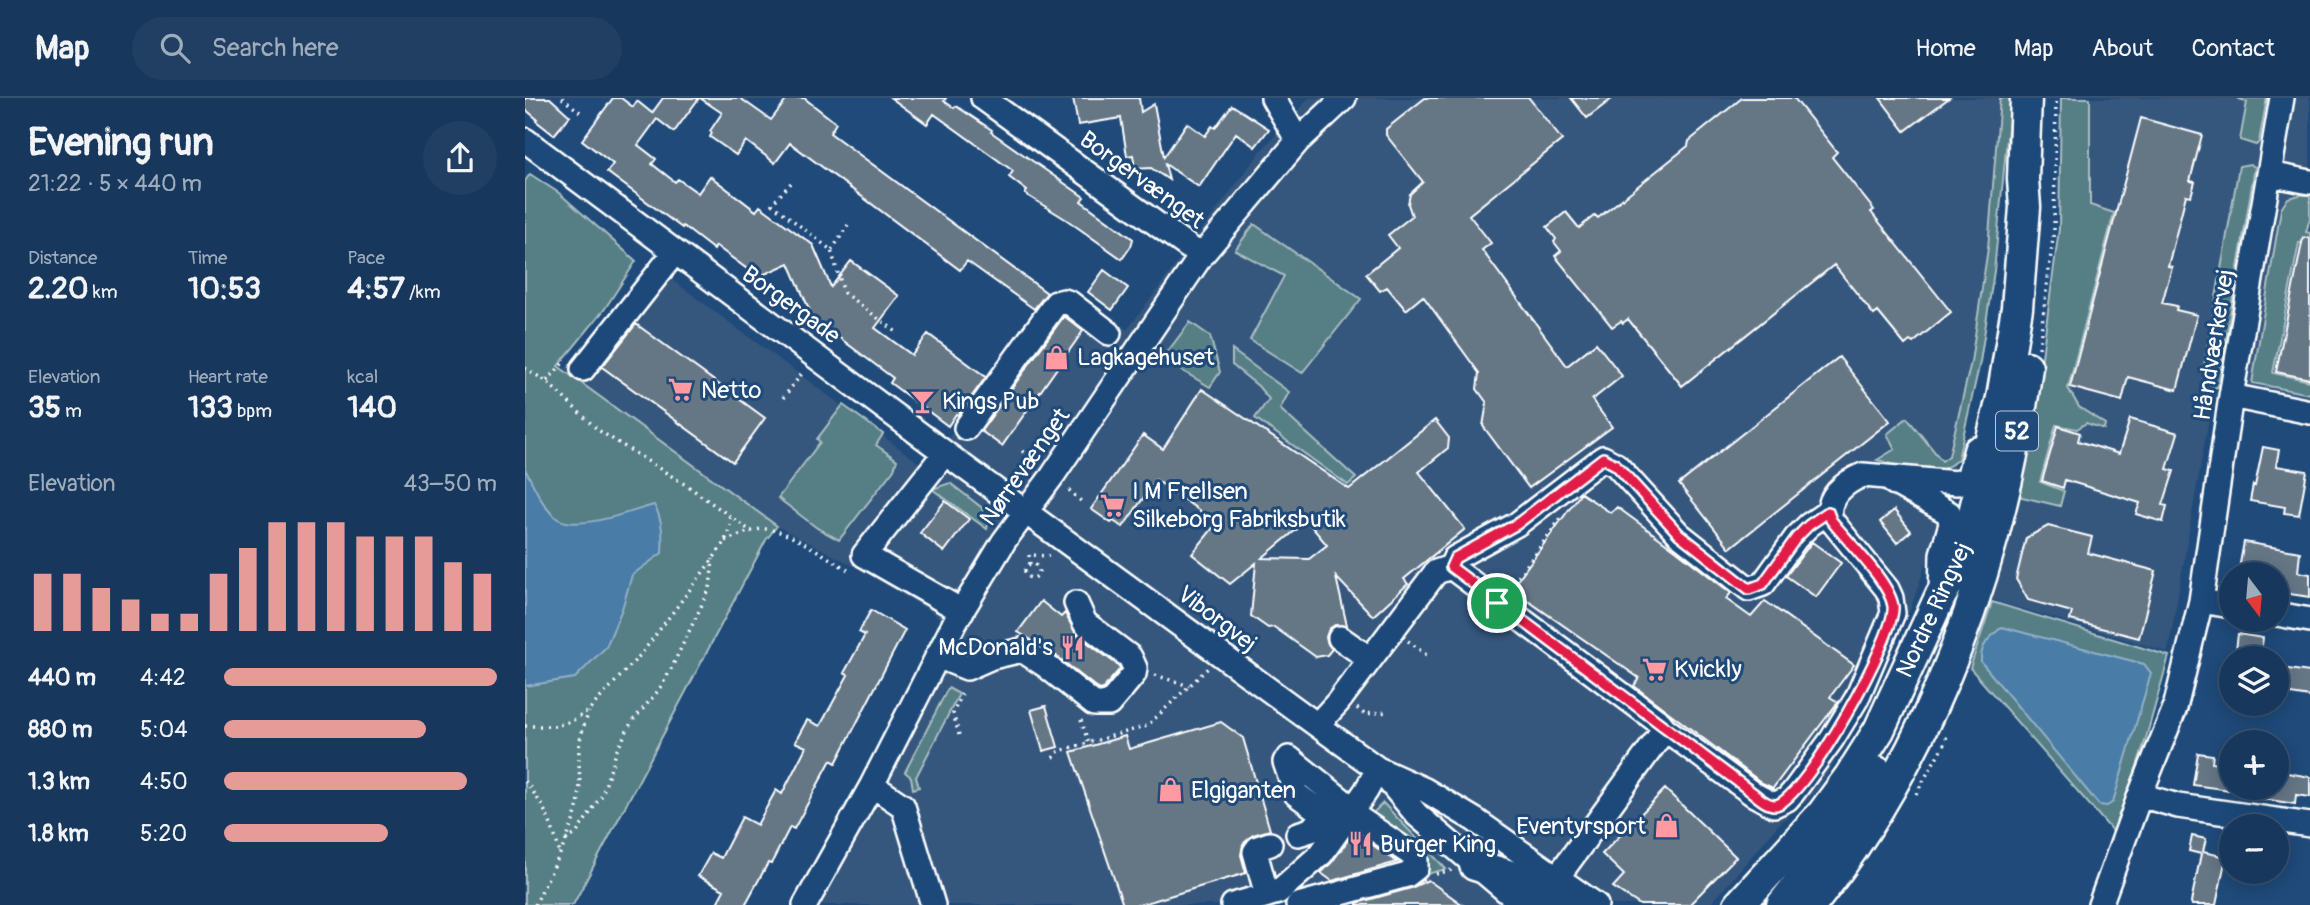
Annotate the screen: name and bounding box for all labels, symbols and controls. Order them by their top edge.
search box [132,17,622,80]
text: Map [35,28,90,69]
icon: search [156,29,194,67]
text: Search here [212,32,339,64]
text: Home [1915,34,1976,63]
text: Map [2014,34,2054,63]
text: About [2092,34,2154,63]
text: Contact [2192,34,2275,63]
text: Evening run [28,119,214,167]
button: share [423,121,497,195]
street label: Borgervænget [1074,125,1210,235]
text: 21:22 · 5 × 440 m [28,169,202,198]
text: Distance [28,246,97,270]
text: Time [188,246,227,270]
text: Pace [347,246,385,270]
street label: Borgergade [736,260,846,351]
street label: Håndværkervej [2188,267,2240,423]
text: 2.20 [28,270,89,307]
text: 10:53 [188,270,261,307]
text: 4:57 [347,270,405,307]
text: km [89,280,118,304]
text: /km [405,280,441,304]
shop icon: Lagkagehuset [1043,343,1071,371]
place label: Lagkagehuset [1077,343,1215,372]
text: Elevation [28,365,100,389]
text: Heart rate [188,365,268,389]
text: kcal [347,365,378,389]
supermarket icon: Netto [667,376,695,404]
place label: Netto [701,376,761,405]
bar icon: Kings Pub [908,387,936,415]
place label: Kings Pub [942,387,1039,416]
text: 35 [28,389,61,426]
text: 133 [188,389,233,426]
text: 140 [347,389,397,426]
text: m [61,399,82,423]
text: bpm [233,399,272,423]
street label: Nørrevænget [974,402,1076,532]
road number: 52 [1996,412,2038,450]
text: Elevation [28,469,116,498]
text: 43–50 m [404,469,497,498]
place label: I M Frellsen Silkeborg Fabriksbutik [1132,477,1346,534]
supermarket icon: I M Frellsen Silkeborg Fabriksbutik [1098,491,1126,519]
street label: Nordre Ringvej [1890,538,1978,682]
north arrow [2219,562,2289,632]
map controls [2219,562,2289,884]
pin [1467,573,1527,633]
street label: Viborgvej [1171,580,1263,658]
icon: arrive [1478,584,1516,622]
place label: McDonald's [938,633,1053,662]
restaurant icon: McDonald's [1059,633,1087,661]
button: layers [2219,646,2289,716]
supermarket icon: Kvickly [1640,655,1668,683]
place label: Kvickly [1674,655,1742,684]
text: 440 m [28,663,96,692]
text: 4:42 [140,663,186,692]
text: 880 m [28,715,92,744]
text: 5:04 [140,715,188,744]
button: + [2219,730,2289,800]
text: 1.3 km [28,767,90,796]
text: 4:50 [140,767,188,796]
shop icon: Elgiganten [1157,776,1185,804]
place label: Elgiganten [1191,776,1296,805]
place label: Eventyrsport [1516,812,1646,841]
shop icon: Eventyrsport [1652,812,1680,840]
button: − [2219,814,2289,884]
text: 1.8 km [28,819,89,848]
text: 5:20 [140,819,187,848]
restaurant icon: Burger King [1346,830,1374,858]
place label: Burger King [1380,830,1496,859]

